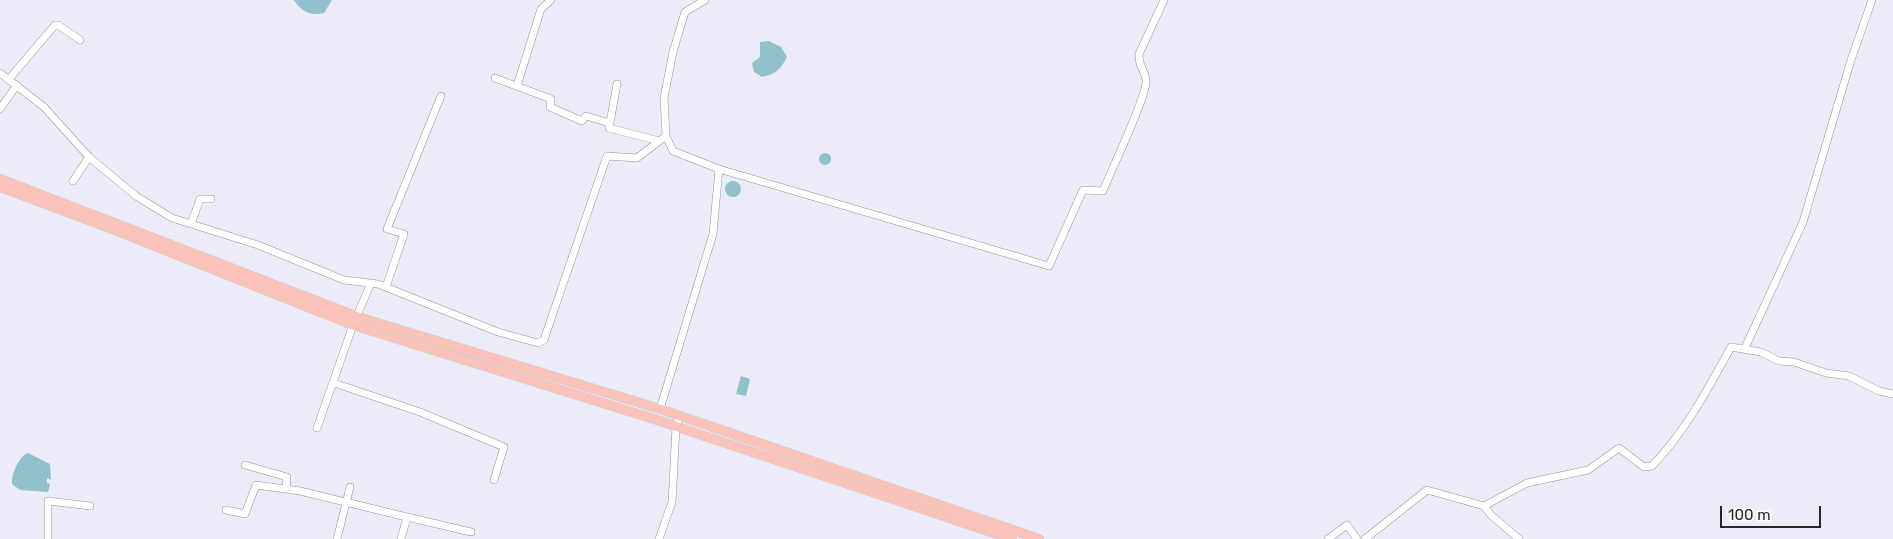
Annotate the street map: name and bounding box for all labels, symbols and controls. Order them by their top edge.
scale bar [1723,496,1824,528]
text: 100 m [1728,506,1770,524]

